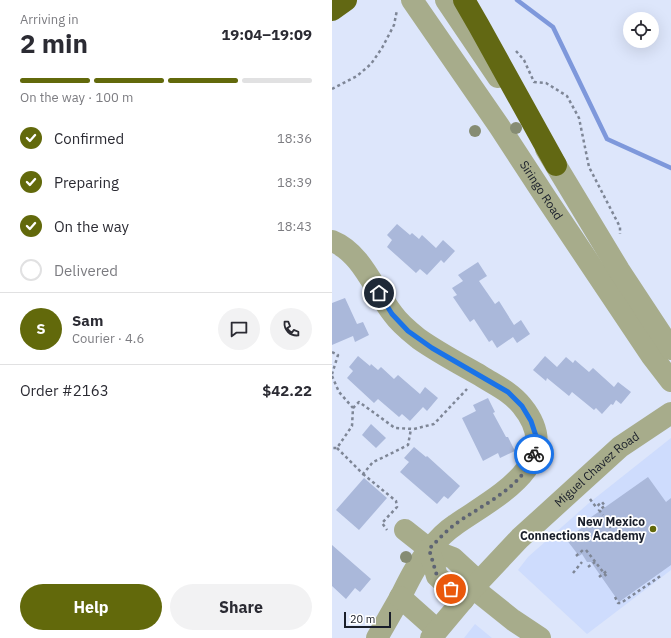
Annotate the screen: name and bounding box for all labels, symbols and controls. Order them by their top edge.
text: Arriving in [20,11,79,28]
map controls [623,12,659,48]
button: locate [623,12,659,48]
text: 19:04–19:09 [221,25,312,44]
text: 2 min [20,26,88,60]
text: On the way · 100 m [20,89,133,106]
icon: check [20,127,42,149]
text: Confirmed [54,129,124,148]
text: 18:36 [277,130,312,147]
street label: Siringo Road [517,158,566,222]
icon: check [20,171,42,193]
text: Preparing [54,173,119,192]
text: 18:39 [277,174,312,191]
icon: check [20,215,42,237]
text: On the way [54,217,129,236]
text: 18:43 [277,218,312,235]
text: Delivered [54,261,118,280]
pin [362,276,396,310]
icon: home [368,282,390,304]
button: chat [218,308,260,350]
button: phone [270,308,312,350]
text: Sam [72,311,103,330]
text: S [36,319,46,338]
text: Courier · 4.6 [72,330,144,347]
text: Order #2163 [20,381,109,400]
text: $42.22 [262,381,312,400]
street label: Miguel Chavez Road [551,428,642,510]
courier [514,434,554,474]
icon: bike [523,443,545,465]
place label: New Mexico Connections Academy [520,514,646,543]
marker: New Mexico Connections Academy [648,524,658,534]
pin [434,572,468,606]
icon: bag [440,578,462,600]
button: Help [20,584,162,630]
button: Share [170,584,312,630]
scale bar [344,610,391,629]
text: 20 m [350,612,375,626]

